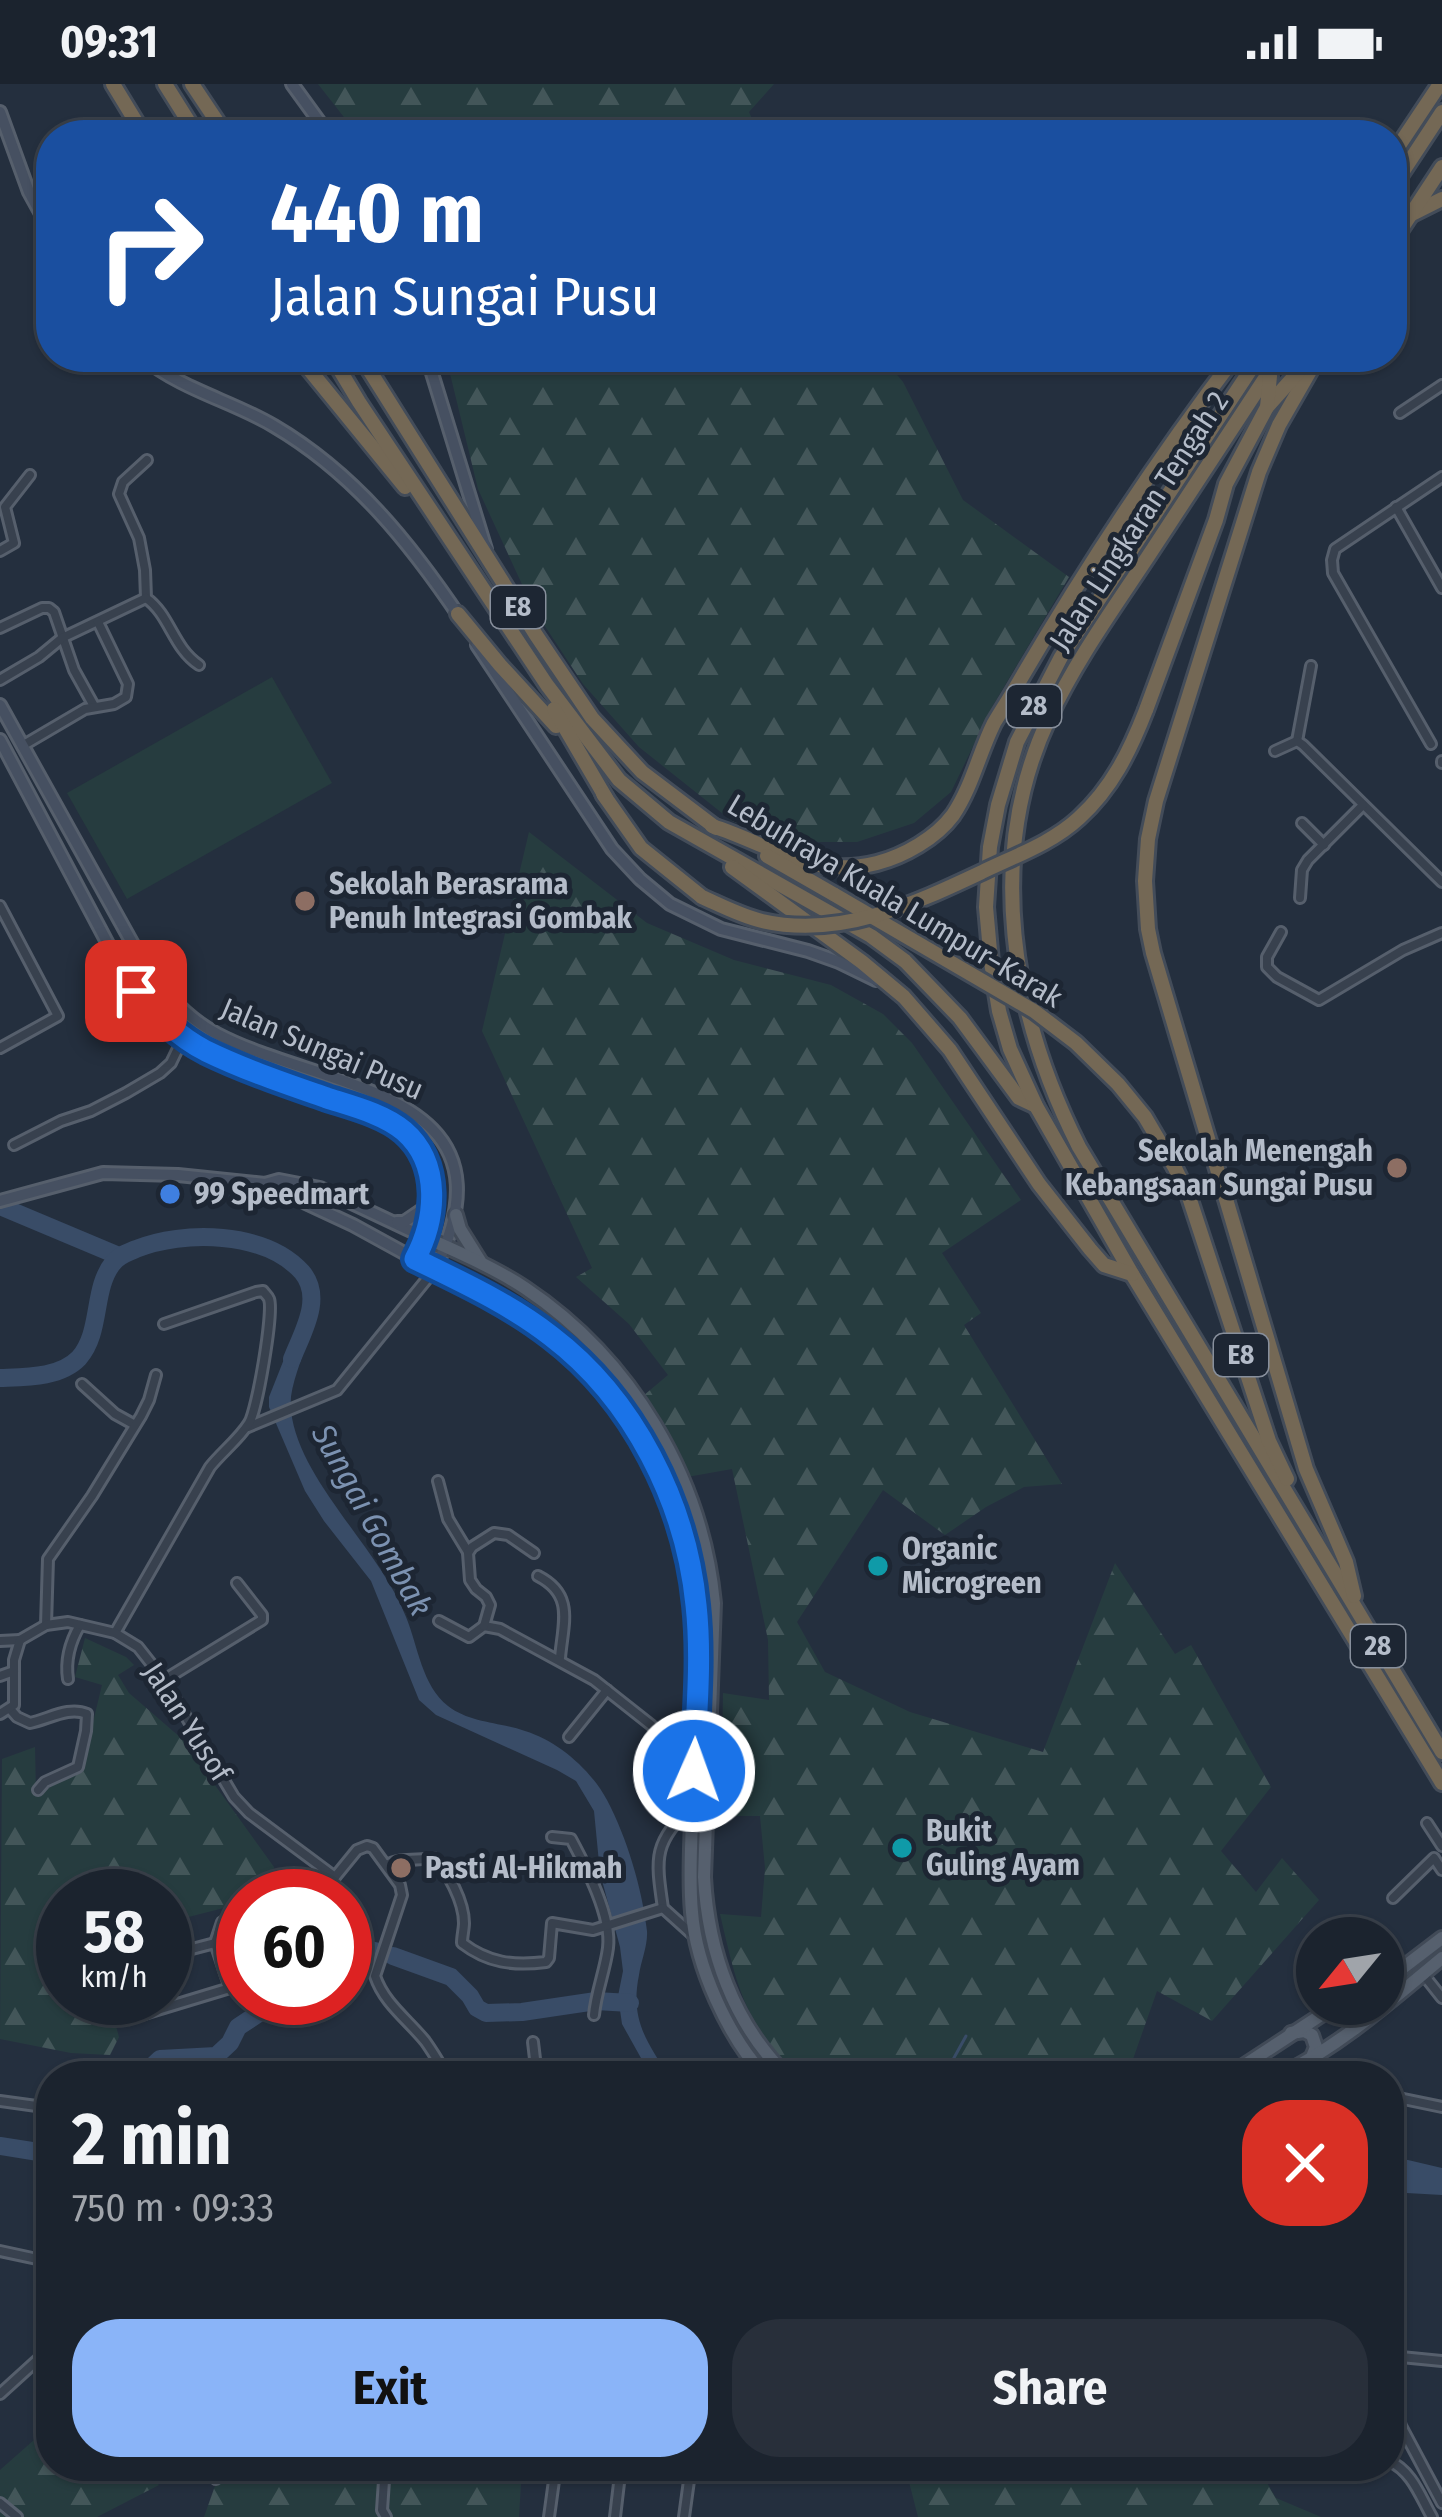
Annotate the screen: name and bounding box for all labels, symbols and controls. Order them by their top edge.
text: 09:31 [60,15,158,69]
text: 440 m [270,163,484,264]
icon: right [72,168,228,324]
text: Jalan Sungai Pusu [270,265,659,329]
street label: Jalan Lingkaran Tengah 2 [1042,385,1236,657]
road number: E8 [491,586,545,628]
road number: 28 [1007,685,1061,727]
street label: Lebuhraya Kuala Lumpur–Karak [721,787,1069,1015]
place label: Sekolah Berasrama Penuh Integrasi Gombak [329,866,632,936]
marker: Sekolah Berasrama Penuh Integrasi Gombak [292,888,318,914]
pin [85,940,187,1042]
icon: arrive [103,958,169,1024]
street label: Jalan Sungai Pusu [215,990,429,1108]
place label: Sekolah Menengah Kebangsaan Sungai Pusu [1065,1133,1373,1203]
marker: Sekolah Menengah Kebangsaan Sungai Pusu [1384,1155,1410,1181]
place label: 99 Speedmart [194,1176,370,1212]
marker: 99 Speedmart [157,1181,183,1207]
road number: E8 [1214,1334,1268,1376]
water label: Sungai Gombak [302,1416,441,1623]
place label: Organic Microgreen [902,1531,1042,1601]
marker: Organic Microgreen [865,1553,891,1579]
road number: 28 [1351,1625,1405,1667]
street label: Jalan Yusof [135,1656,240,1790]
position arrow [631,1708,757,1834]
place label: Bukit Guling Ayam [926,1813,1080,1883]
marker: Bukit Guling Ayam [889,1835,915,1861]
place label: Pasti Al-Hikmah [425,1850,622,1886]
marker: Pasti Al-Hikmah [388,1855,414,1881]
speed limit sign: 60 [216,1869,372,2025]
text: 58 [83,1896,145,1968]
north arrow [1296,1917,1404,2025]
map controls [1296,1917,1404,2025]
text: km/h [81,1959,147,1995]
text: 2 min [72,2097,232,2183]
button: close [1242,2100,1368,2226]
text: 750 m · 09:33 [72,2185,274,2231]
button: Exit [72,2319,708,2457]
button: Share [732,2319,1368,2457]

